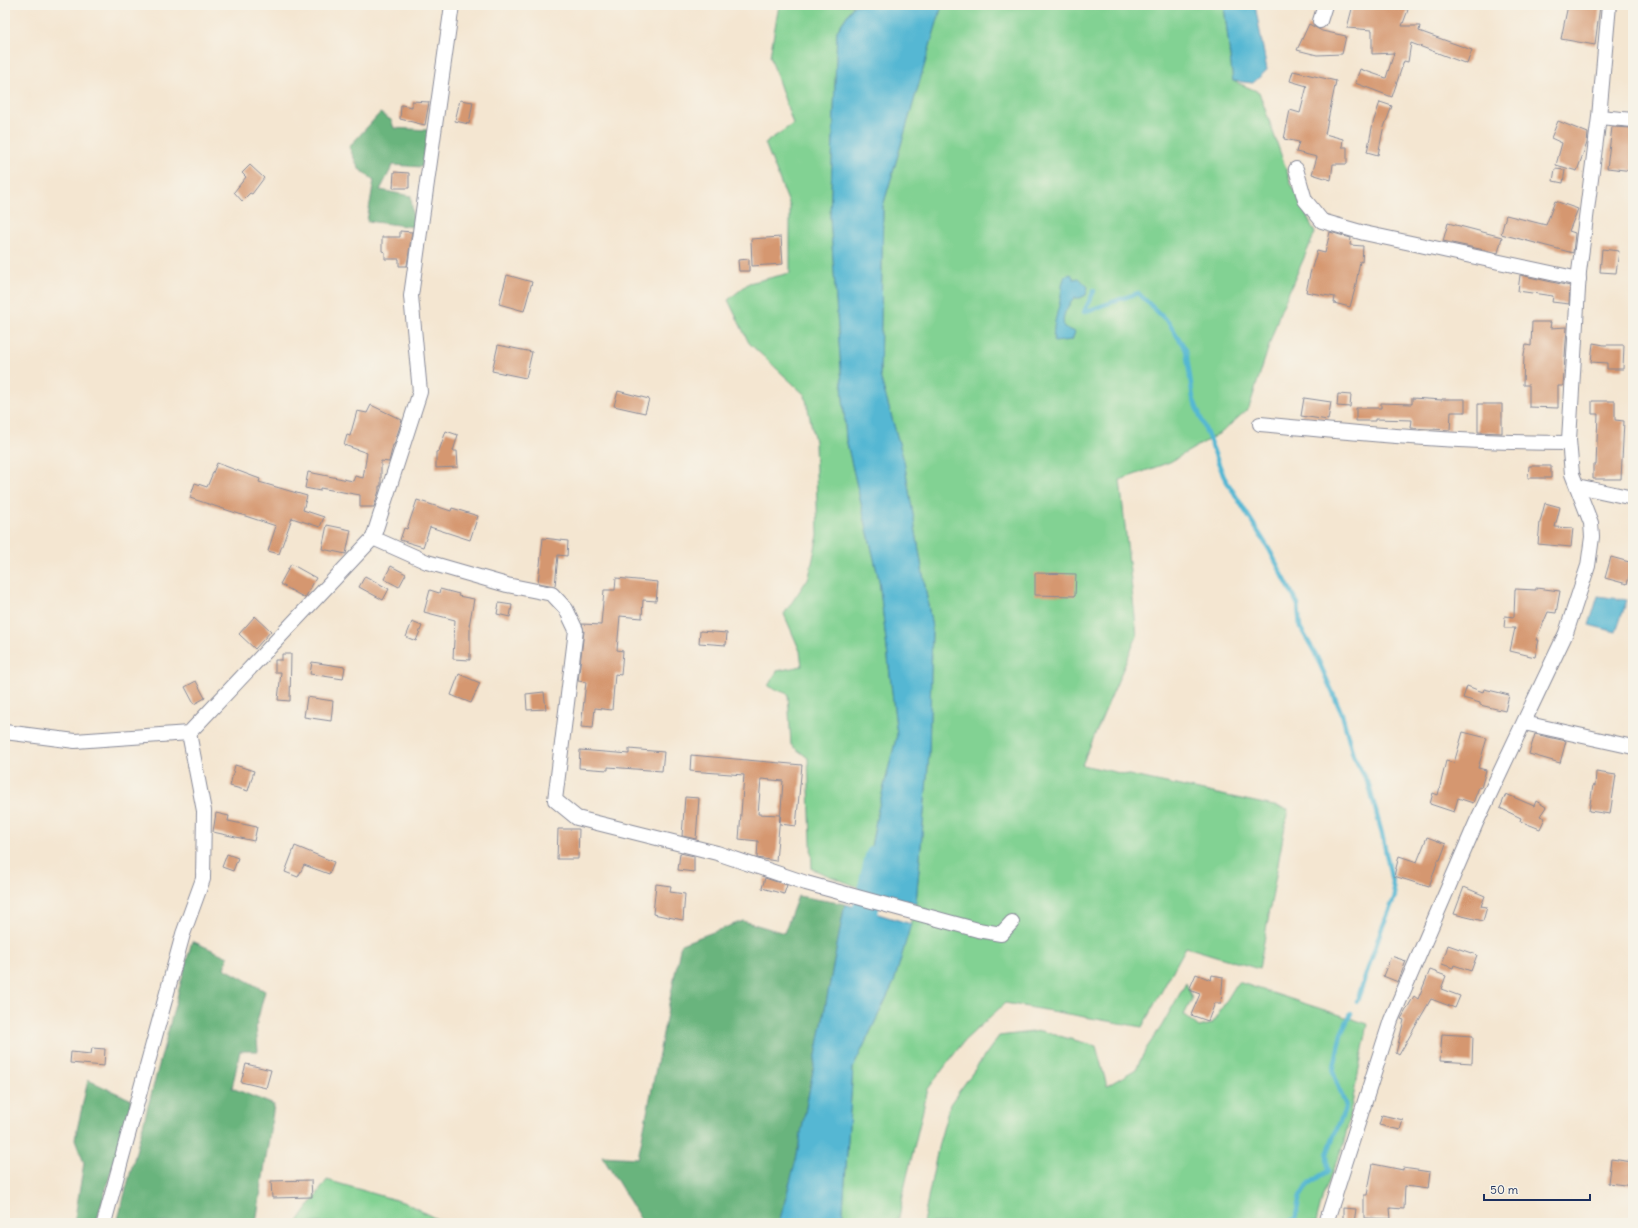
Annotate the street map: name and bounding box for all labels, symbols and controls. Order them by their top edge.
scale bar [1484,1176,1590,1202]
text: 50 m [1490,1182,1519,1197]

